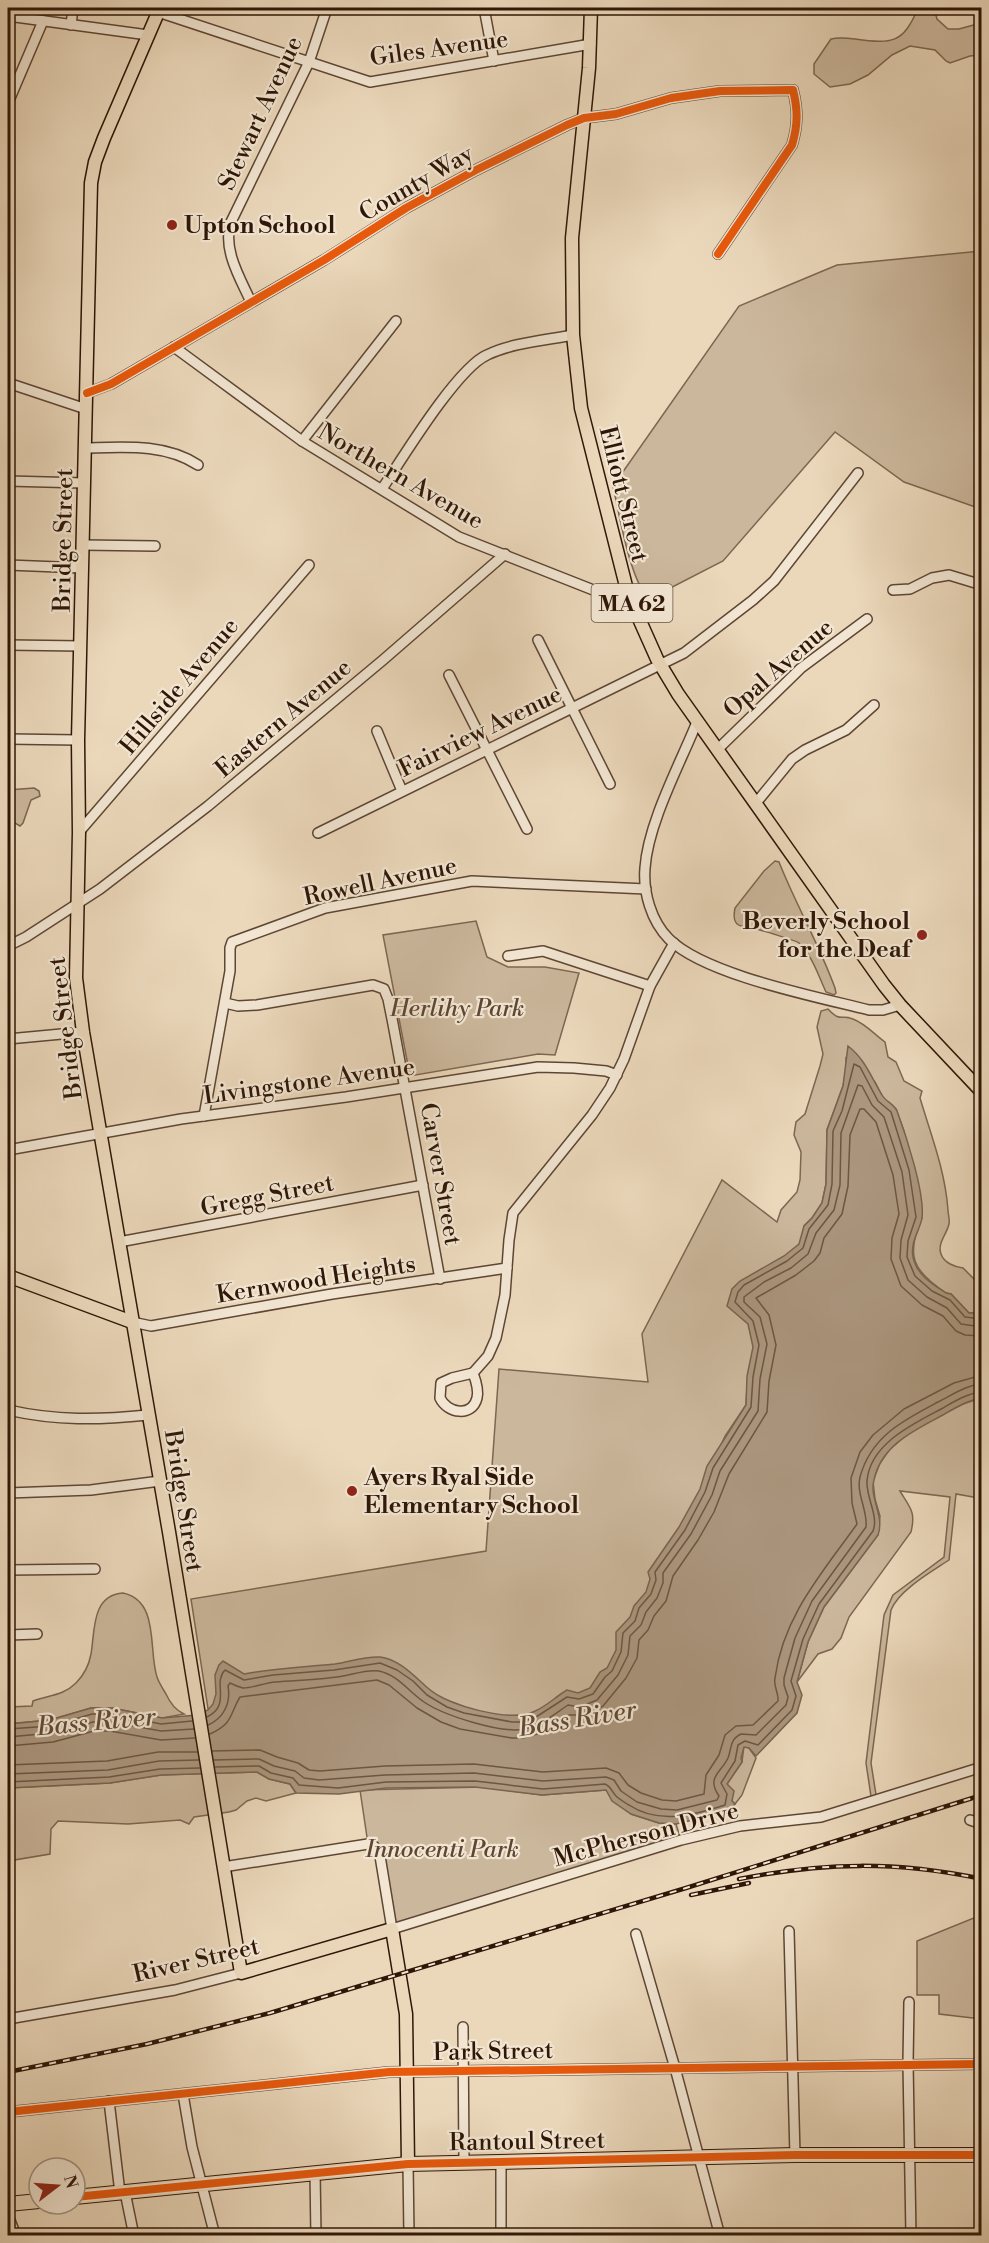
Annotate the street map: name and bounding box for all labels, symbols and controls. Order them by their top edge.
street label: Giles Avenue [368,24,510,74]
street label: Stewart Avenue [212,32,310,195]
street label: County Way [354,139,479,229]
place label: Upton School [184,211,336,241]
marker: Upton School [165,218,179,232]
street label: Northern Avenue [312,417,489,536]
street label: Elliott Street [592,423,655,566]
street label: Bridge Street [48,467,80,613]
road number: MA 62 [592,584,672,622]
street label: Hillside Avenue [114,612,246,761]
street label: Opal Avenue [718,613,840,725]
street label: Eastern Avenue [209,653,358,785]
street label: Fairview Avenue [394,679,567,784]
street label: Rowell Avenue [301,851,460,913]
place label: Beverly School for the Deaf [742,907,913,965]
marker: Beverly School for the Deaf [915,928,929,942]
street label: Bridge Street [42,954,90,1102]
park label: Herlihy Park [389,994,524,1024]
street label: Livingstone Avenue [201,1052,417,1112]
street label: Carver Street [413,1101,467,1248]
street label: Gregg Street [198,1168,337,1224]
street label: Kernwood Heights [214,1249,418,1311]
street label: Bridge Street [157,1427,209,1575]
place label: Ayers Ryal Side Elementary School [363,1463,579,1521]
marker: Ayers Ryal Side Elementary School [345,1484,359,1498]
water label: Bass River [515,1694,640,1744]
water label: Bass River [34,1701,158,1743]
street label: McPherson Drive [550,1796,742,1874]
park label: Innocenti Park [364,1835,519,1865]
street label: River Street [130,1932,263,1990]
street label: Park Street [433,2036,554,2068]
street label: Rantoul Street [449,2126,606,2158]
north arrow [27,2156,87,2216]
text: N [59,2173,82,2191]

